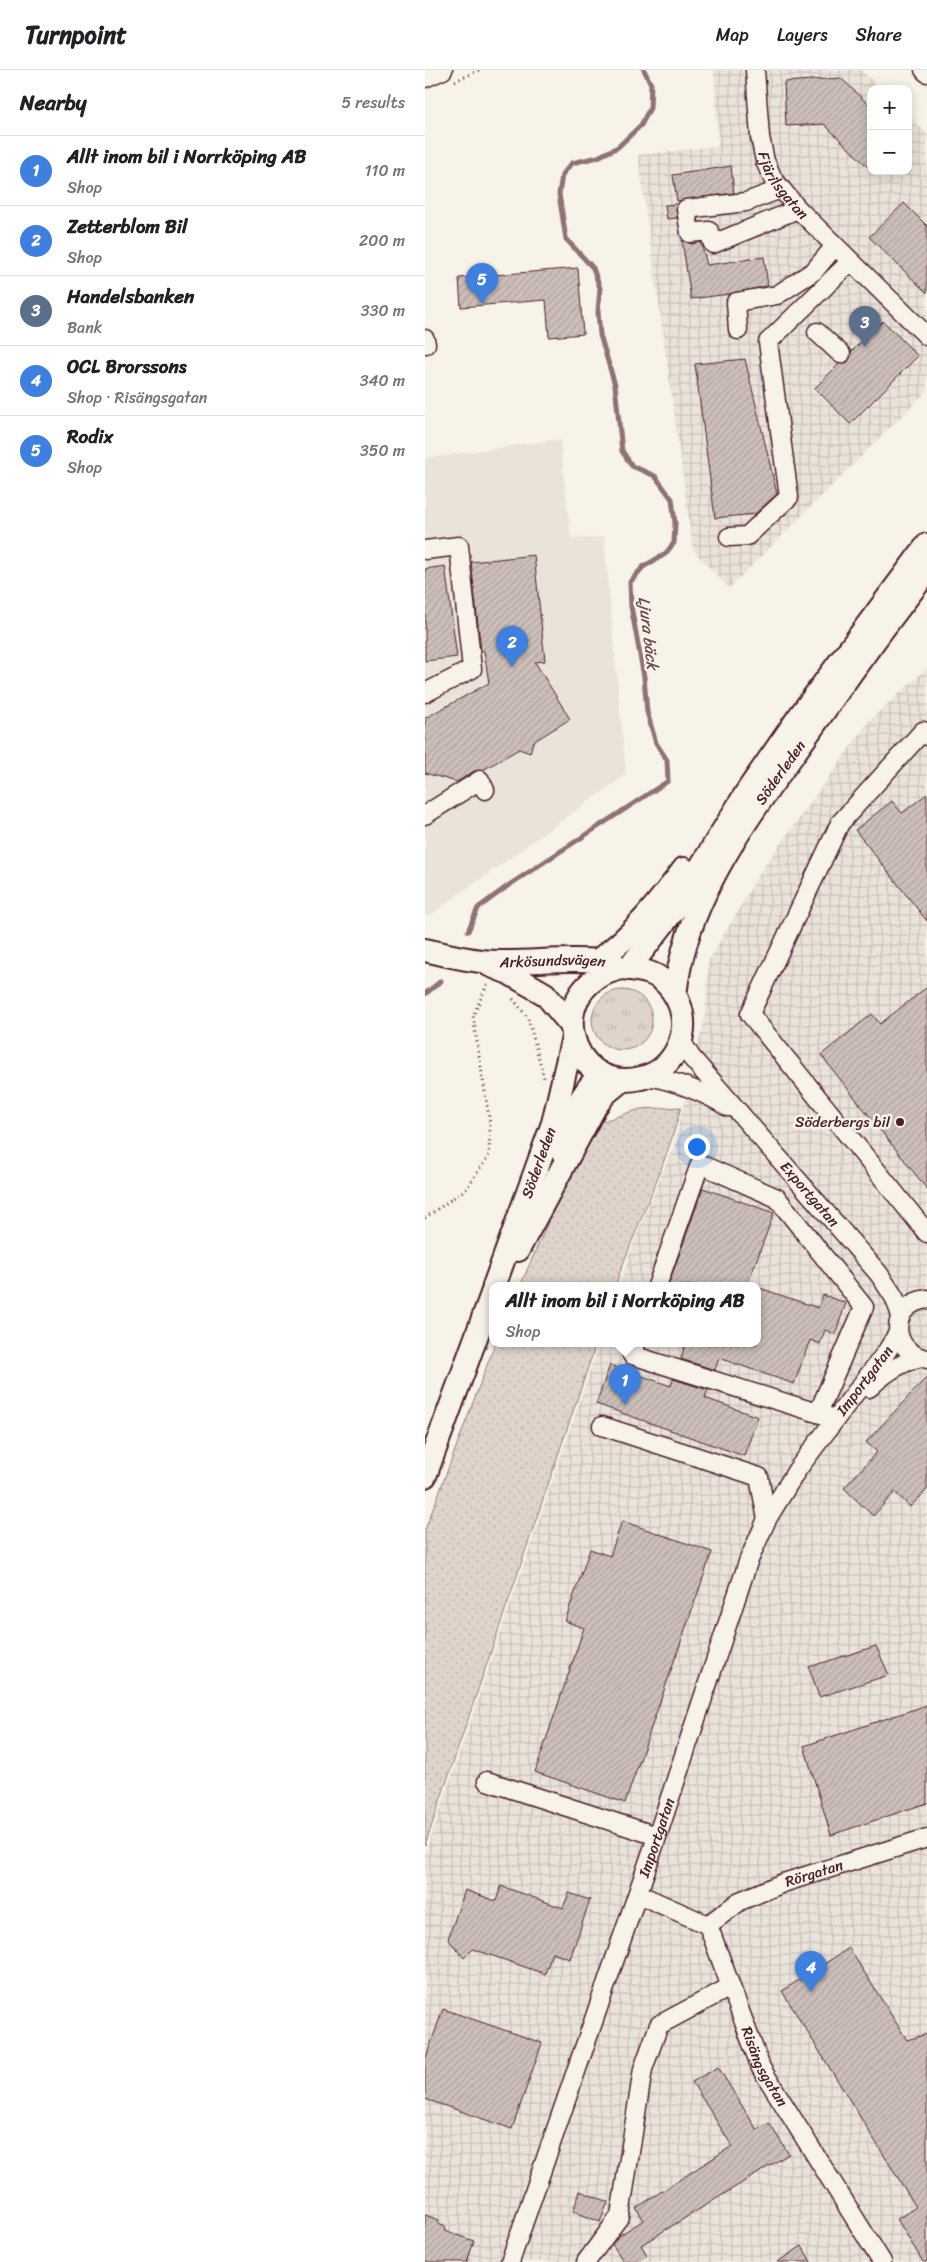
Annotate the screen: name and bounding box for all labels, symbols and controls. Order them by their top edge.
text: Turnpoint [25,14,127,56]
text: Map [716,19,749,51]
text: Layers [777,19,828,51]
text: Share [856,19,902,51]
text: Nearby [20,84,86,122]
map controls [867,85,912,175]
button: + [867,85,912,130]
text: 5 results [341,88,405,117]
button: − [867,130,912,175]
text: Allt inom bil i Norrköping AB [67,140,306,173]
street label: Fjärilsgatan [750,149,815,226]
text: 1 [33,156,39,185]
text: 110 m [365,156,405,185]
text: Shop [67,173,102,202]
text: Zetterblom Bil [67,210,188,243]
text: 2 [31,226,41,255]
text: 200 m [359,226,405,255]
text: Shop [67,243,102,272]
pin: 5 [466,263,498,304]
text: Handelsbanken [67,280,194,313]
text: 3 [32,296,40,325]
text: 330 m [361,296,405,325]
pin: 3 [849,306,881,347]
text: Bank [67,313,102,342]
text: OCL Brorssons [67,350,187,383]
text: 4 [31,366,41,395]
text: 340 m [360,366,405,395]
text: Shop · Risängsgatan [67,383,207,412]
text: Rodix [67,420,113,453]
text: 5 [31,436,41,465]
text: 350 m [360,436,405,465]
text: Shop [67,453,102,482]
water label: Ljura bäck [630,595,668,674]
pin: 2 [496,626,528,667]
street label: Söderleden [748,735,813,810]
street label: Arkösundsvägen [499,947,608,975]
place label: Söderbergs bil [795,1109,891,1135]
marker: Söderbergs bil [894,1116,906,1128]
street label: Söderleden [514,1124,563,1202]
your location [684,1134,710,1160]
street label: Exportgatan [773,1155,846,1233]
popup [489,1282,761,1347]
text: Allt inom bil i Norrköping AB [505,1284,745,1317]
text: Shop [505,1317,540,1346]
street label: Importgatan [829,1341,900,1422]
pin: 1 [609,1364,641,1405]
street label: Importgatan [631,1794,682,1882]
street label: Rörgatan [782,1852,846,1895]
pin: 4 [795,1951,827,1992]
street label: Risängsgatan [734,2023,795,2112]

